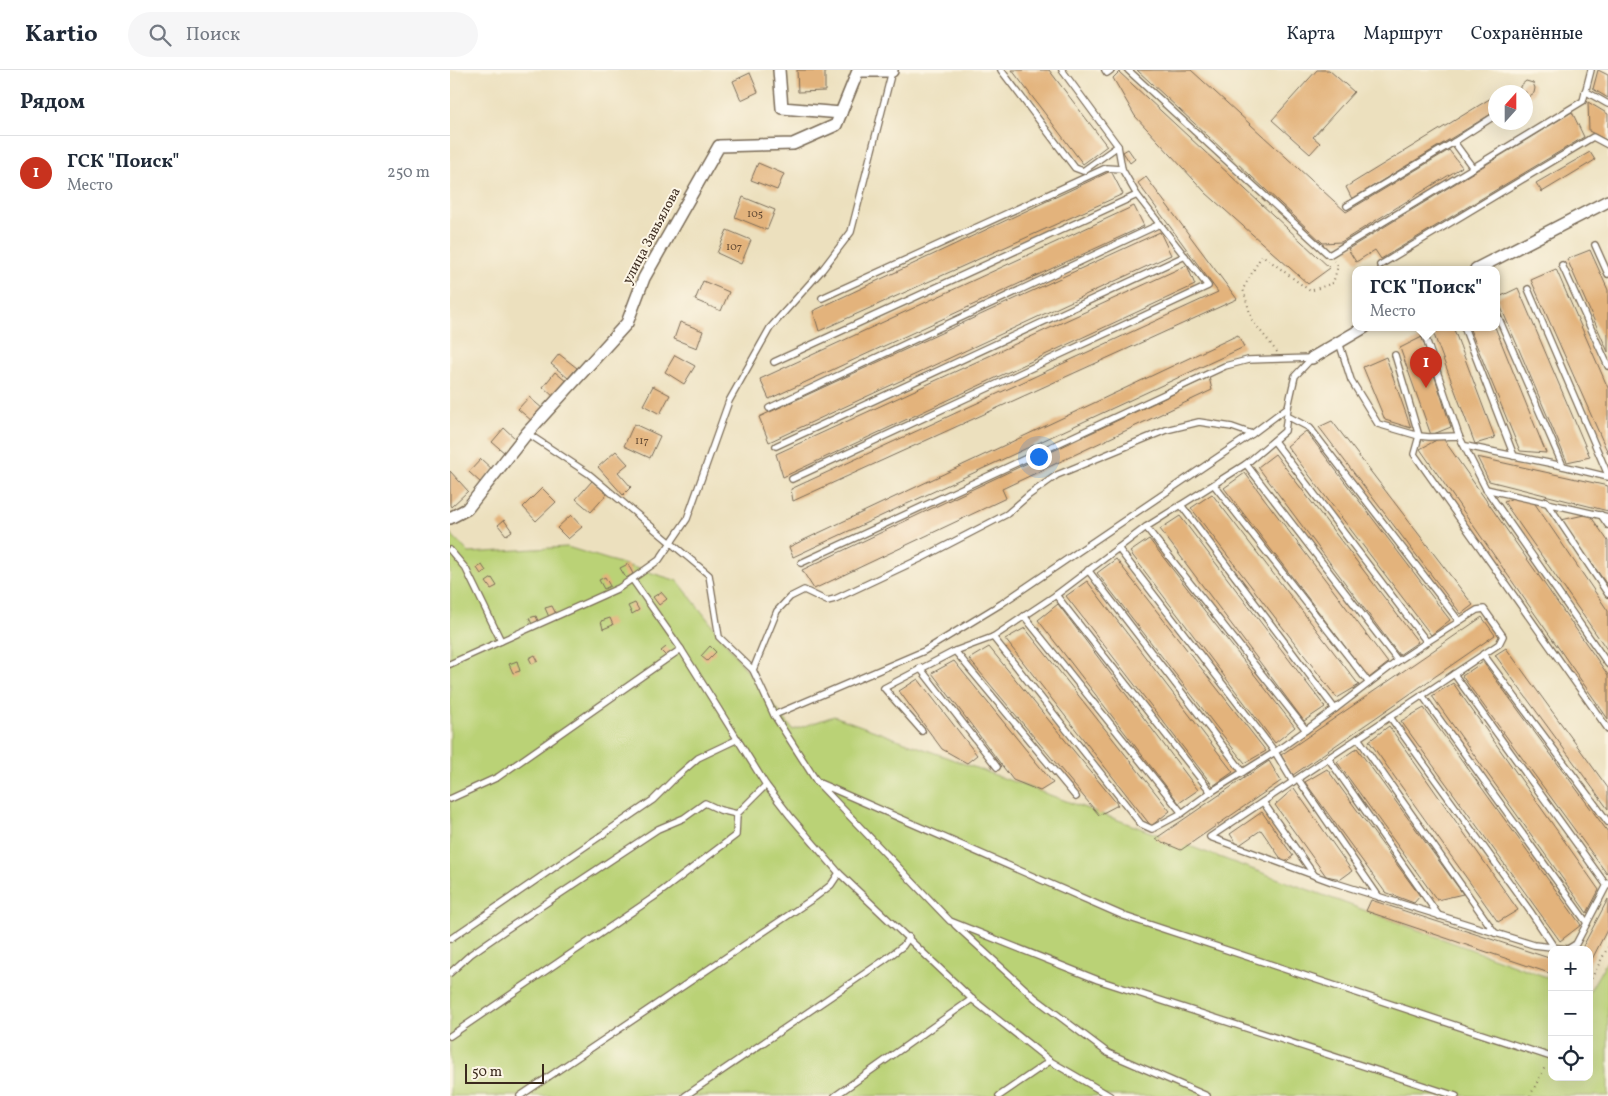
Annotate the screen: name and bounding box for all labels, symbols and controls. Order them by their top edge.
search box [128,12,478,57]
text: Kartio [25,18,98,52]
icon: search [146,21,174,49]
text: Поиск [186,22,240,48]
text: Карта [1286,22,1335,47]
text: Маршрут [1363,22,1443,47]
text: Сохранённые [1471,22,1583,47]
north arrow [1488,85,1533,130]
text: Рядом [20,88,85,117]
text: ГСК "Поиск" [67,149,180,175]
text: 1 [33,162,39,184]
text: 250 m [387,162,430,184]
text: Место [67,175,113,197]
street label: улица Завьялова [618,184,686,288]
house number: 105 [747,207,763,222]
house number: 107 [726,240,742,255]
popup [1352,266,1500,331]
text: ГСК "Поиск" [1370,275,1482,301]
text: Место [1370,301,1416,323]
pin: 1 [1410,347,1442,388]
house number: 117 [635,434,649,449]
your location [1026,444,1052,470]
map controls [1548,946,1593,1081]
button: + [1548,946,1593,991]
button: − [1548,991,1593,1036]
button: locate [1548,1036,1593,1081]
scale bar [465,1061,544,1084]
text: 50 m [472,1063,502,1082]

